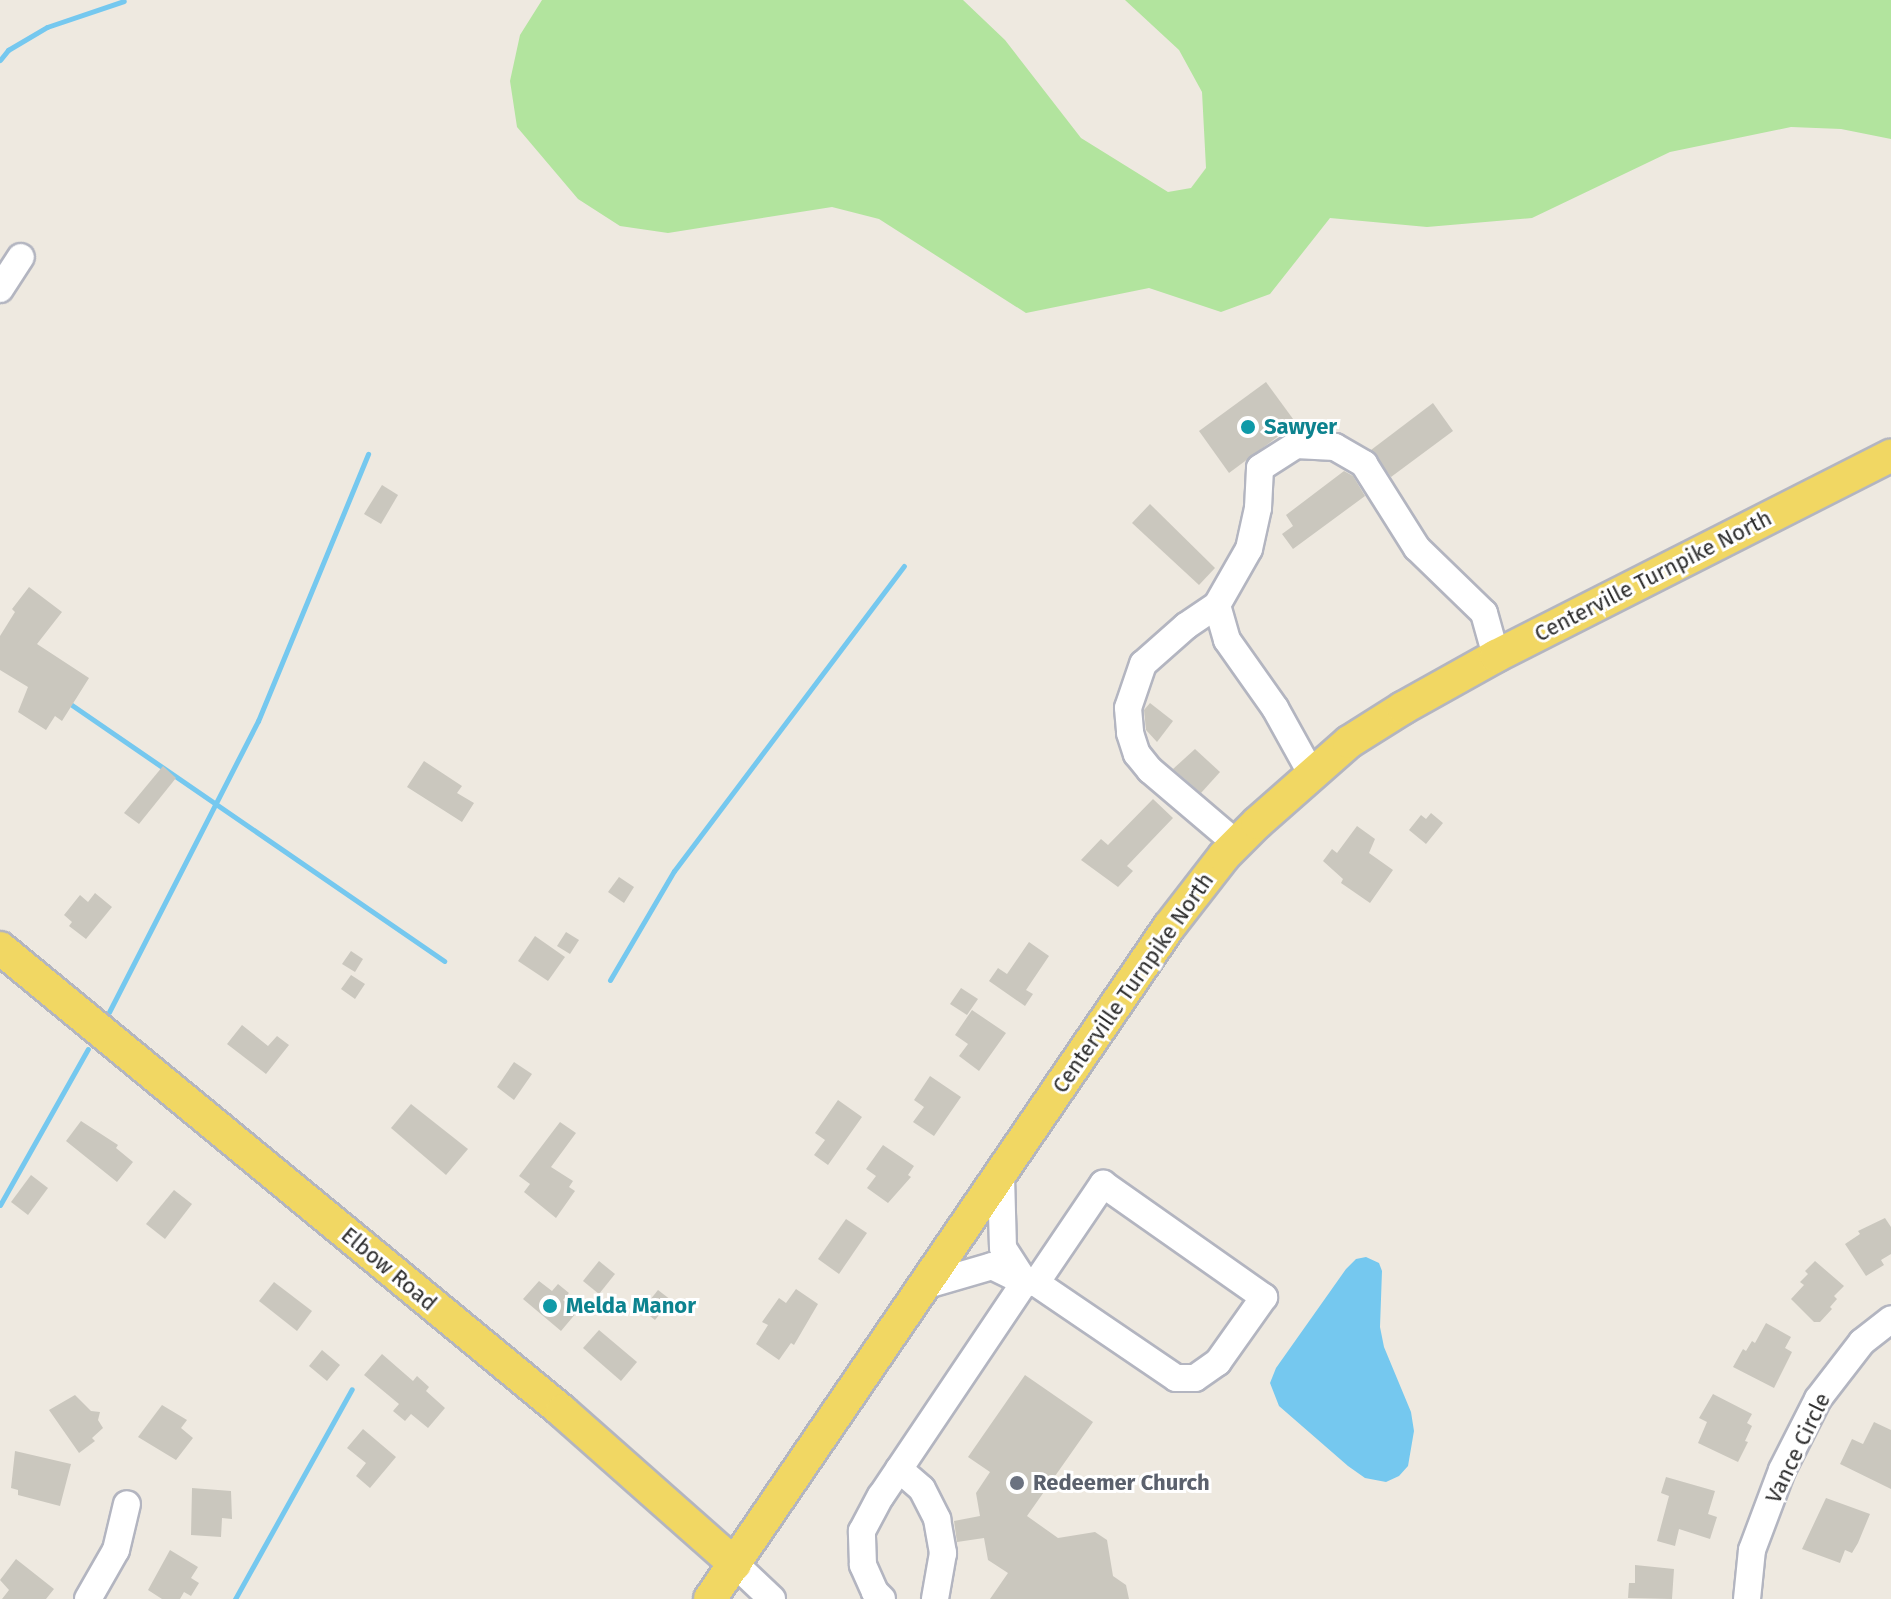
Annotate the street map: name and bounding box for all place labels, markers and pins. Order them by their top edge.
place label: Sawyer [1264,414,1337,440]
marker: Sawyer [1239,418,1257,436]
place label: Melda Manor [566,1293,696,1319]
marker: Melda Manor [541,1297,559,1315]
place label: Redeemer Church [1033,1470,1210,1496]
marker: Redeemer Church [1008,1474,1026,1492]

